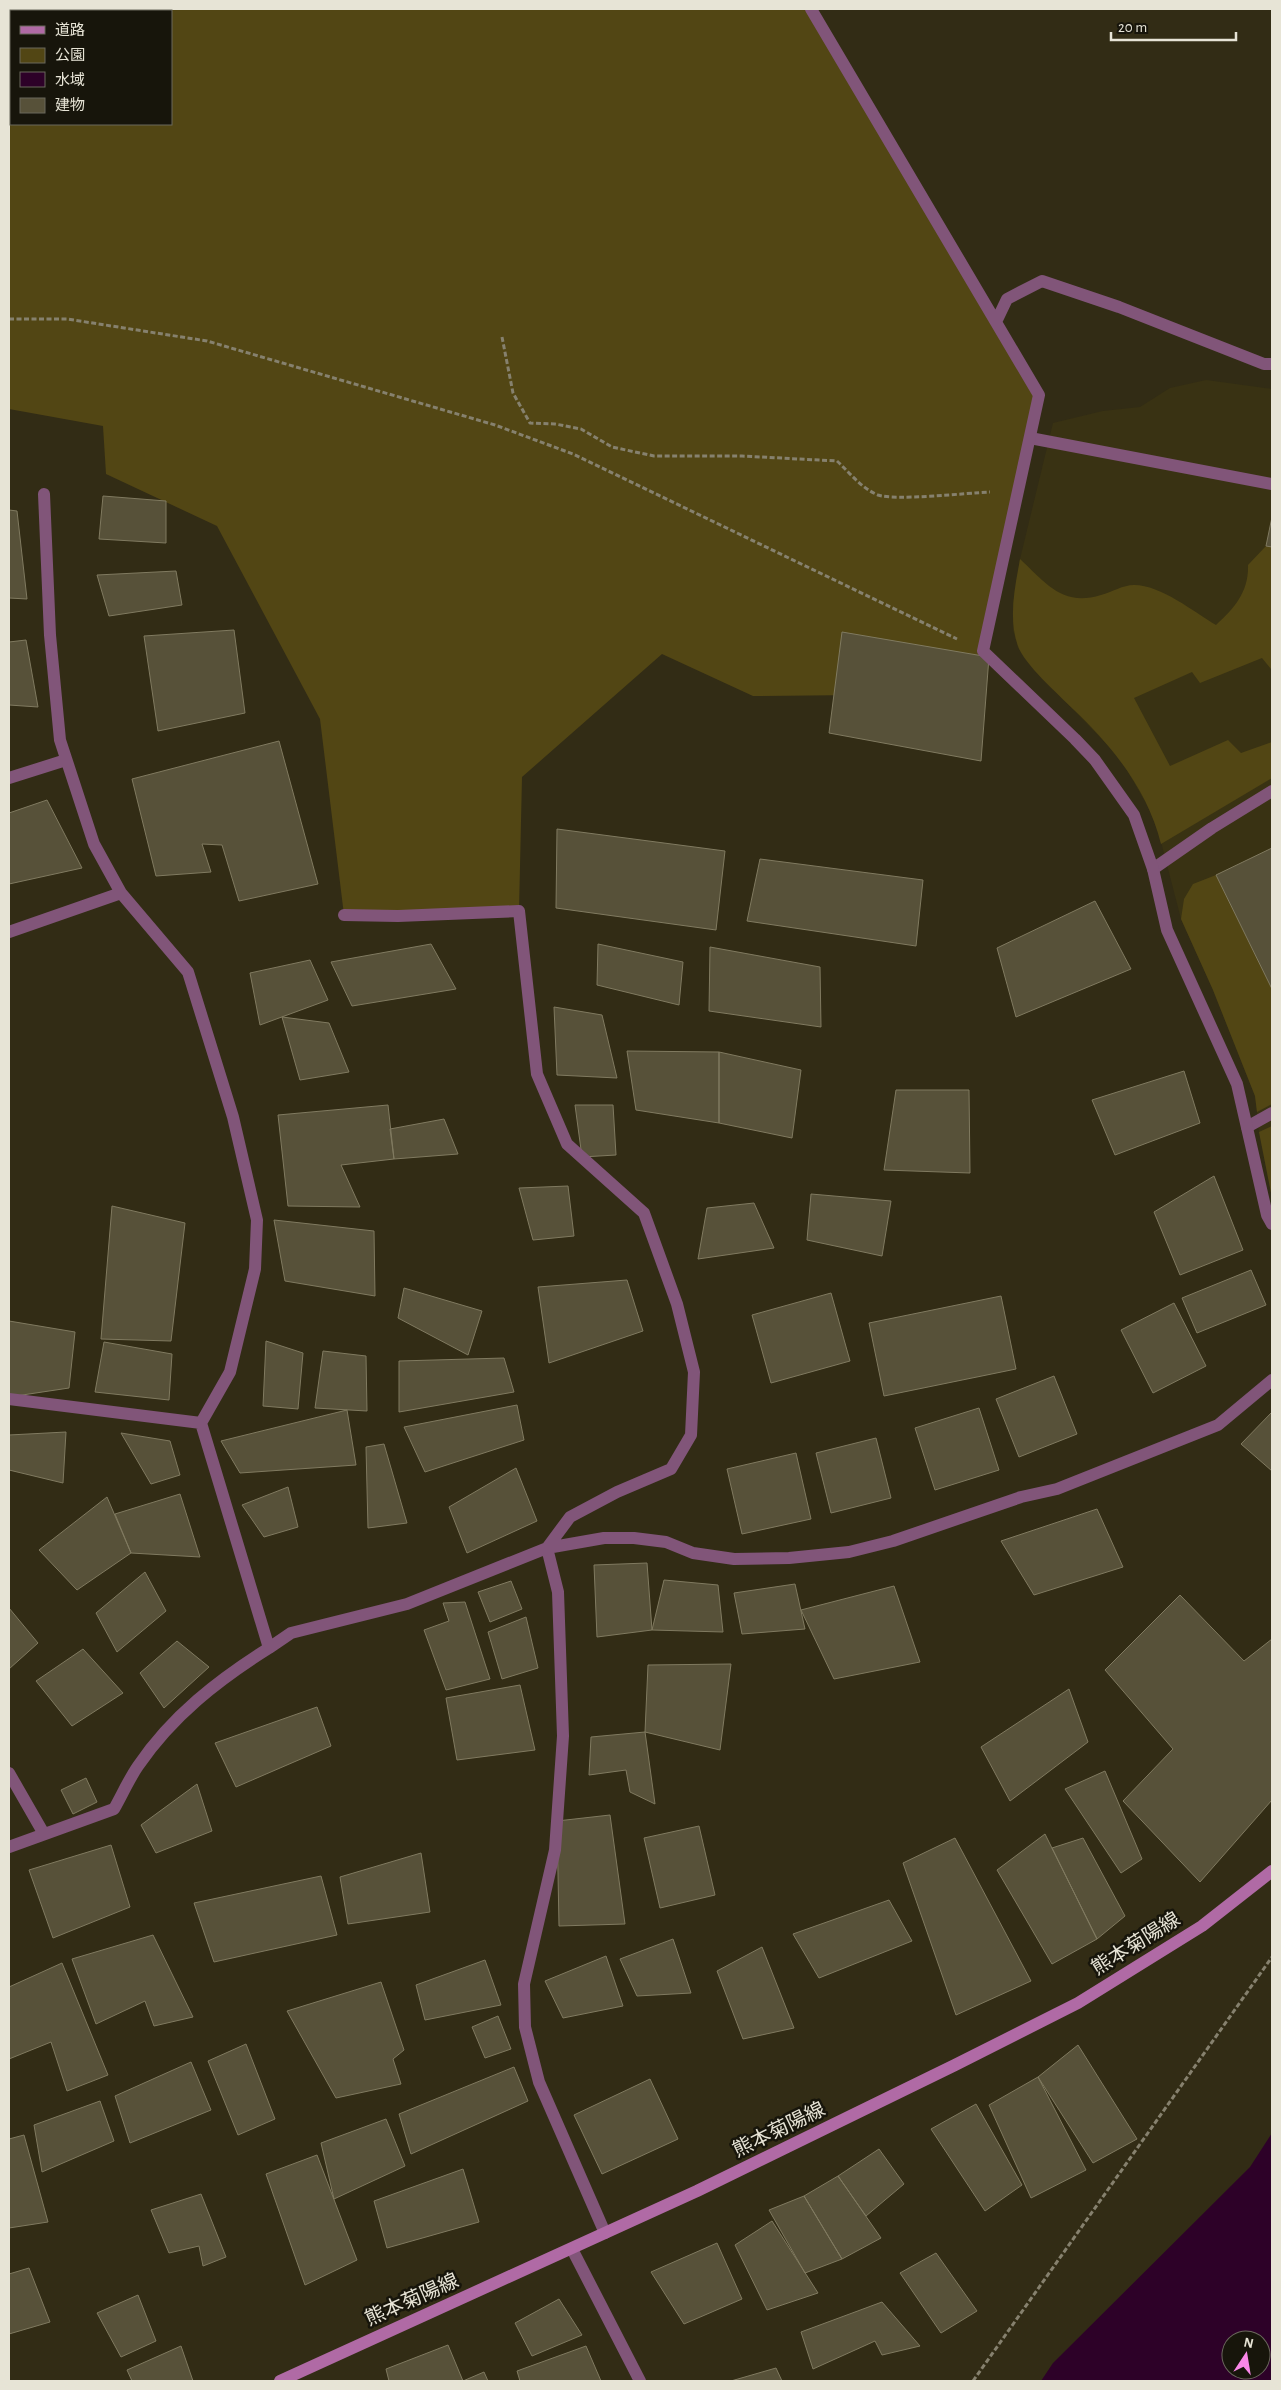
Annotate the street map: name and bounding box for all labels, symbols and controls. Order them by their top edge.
legend [10,10,172,125]
scale bar [1111,10,1236,42]
text: 20 m [1118,20,1147,35]
text: 道路 [55,22,85,38]
text: 公園 [55,47,85,63]
text: 水域 [55,72,85,88]
text: 建物 [55,97,85,113]
street label: 熊本菊陽線 [1087,1907,1184,1979]
street label: 熊本菊陽線 [729,2097,828,2161]
street label: 熊本菊陽線 [361,2269,462,2329]
north arrow [1221,2330,1271,2380]
text: N [1242,2335,1255,2351]

